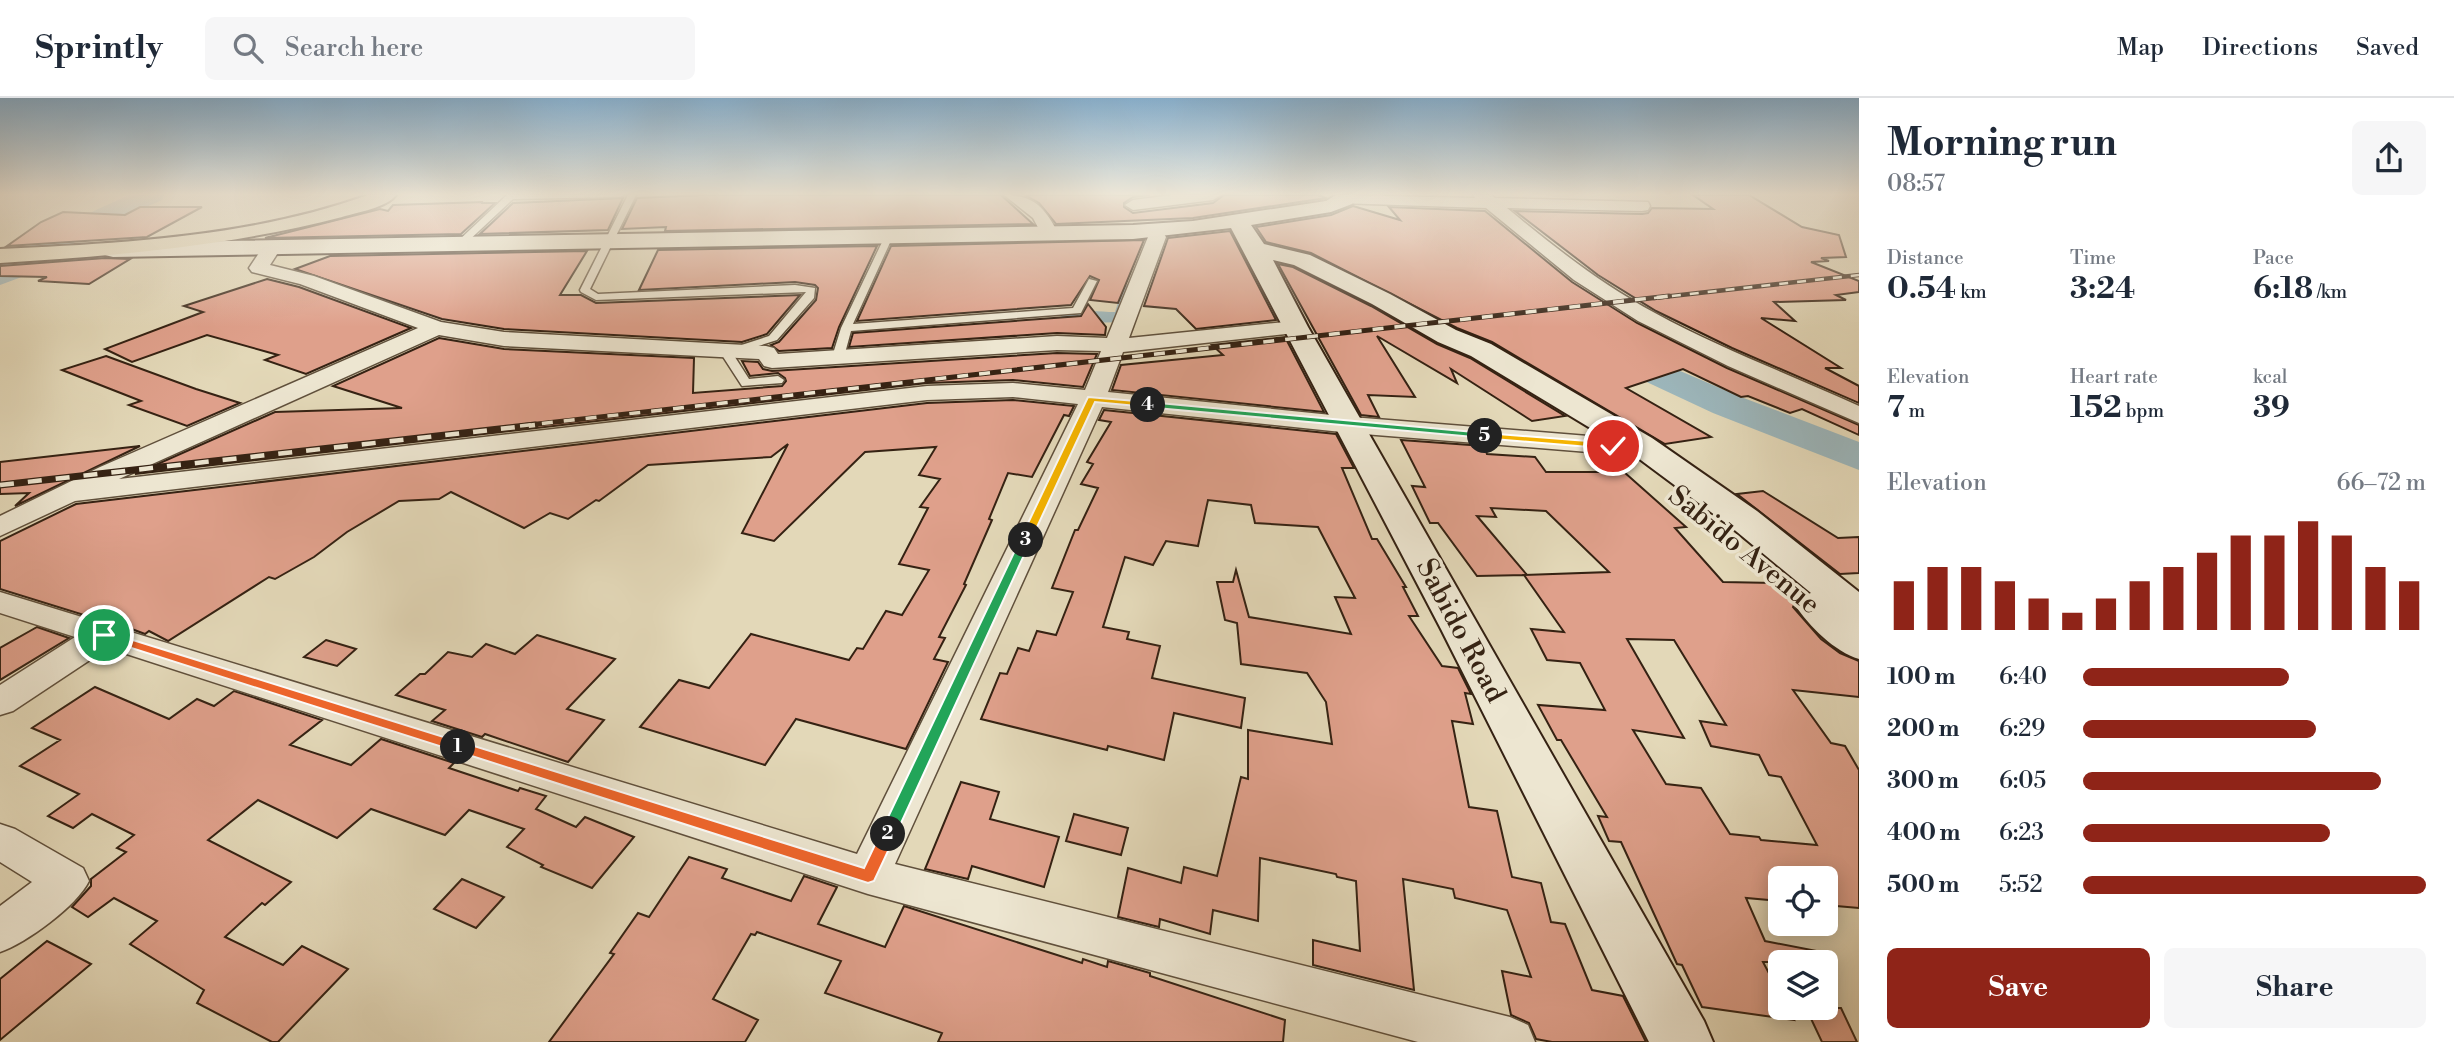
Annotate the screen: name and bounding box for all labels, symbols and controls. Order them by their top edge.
search box [205,17,695,80]
text: Sprintly [35,28,163,69]
icon: search [229,29,267,67]
text: Search here [285,32,423,64]
text: Map [2117,33,2164,63]
text: Directions [2202,33,2318,63]
text: Saved [2356,33,2419,63]
text: Morning run [1887,120,2117,167]
button: share [2352,121,2426,195]
text: 08:57 [1887,170,1945,198]
text: Distance [1887,246,1964,270]
text: Time [2070,246,2116,270]
text: Pace [2253,246,2294,270]
text: 0.54 [1887,270,1956,308]
text: 3:24 [2070,270,2135,308]
text: 6:18 [2253,270,2313,308]
text: km [1956,280,1987,304]
text: /km [2313,280,2347,304]
text: Elevation [1887,365,1969,389]
text: Heart rate [2070,365,2158,389]
text: kcal [2253,365,2287,389]
pin: 4 [1130,388,1166,422]
text: 7 [1887,389,1905,427]
text: 152 [2070,389,2122,427]
text: 39 [2253,389,2290,427]
text: 4 [1141,392,1154,416]
text: m [1905,399,1925,423]
text: bpm [2122,399,2164,423]
pin [1583,416,1643,476]
pin: 5 [1468,418,1502,454]
text: 5 [1479,423,1490,447]
icon: check [1594,427,1632,465]
text: Elevation [1887,469,1987,497]
text: 66–72 m [2336,469,2426,497]
street label: Sabido Avenue [1661,478,1827,622]
pin: 3 [1009,522,1044,558]
text: 3 [1020,527,1031,551]
street label: Sabido Road [1408,553,1513,709]
pin [74,605,134,665]
icon: arrive [85,616,123,654]
text: 100 m [1887,663,1955,691]
text: 6:40 [1999,663,2047,691]
text: 200 m [1887,715,1959,743]
text: 6:29 [1999,715,2045,743]
pin: 1 [440,730,476,764]
text: 1 [453,734,462,758]
text: 300 m [1887,767,1959,795]
text: 6:05 [1999,767,2046,795]
pin: 2 [870,816,906,852]
text: 400 m [1887,819,1960,847]
text: 6:23 [1999,819,2044,847]
text: 2 [882,821,893,845]
map controls [1768,866,1838,1020]
button: locate [1768,866,1838,936]
text: 500 m [1887,871,1959,899]
text: 5:52 [1999,871,2043,899]
button: Save [1887,948,2150,1028]
button: Share [2164,948,2426,1028]
button: layers [1768,950,1838,1020]

